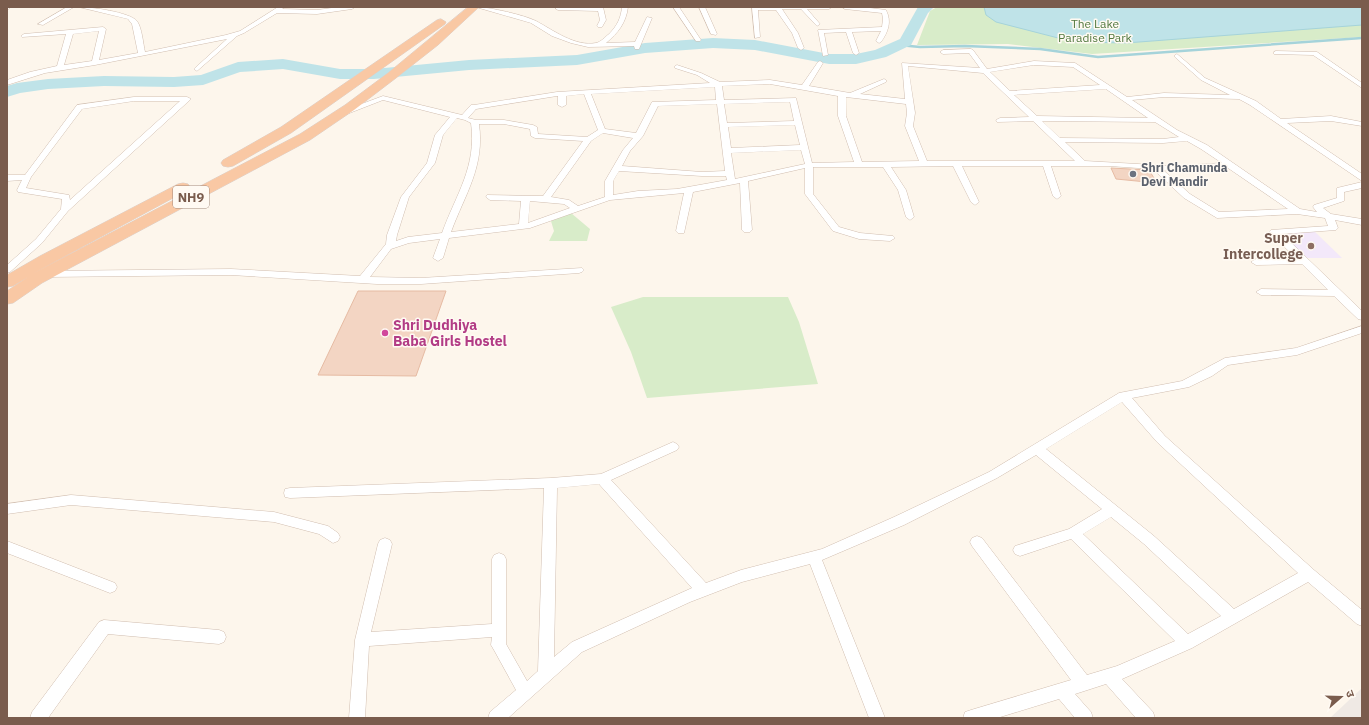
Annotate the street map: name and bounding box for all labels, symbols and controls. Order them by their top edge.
park label: The Lake Paradise Park [1058,16,1133,45]
place label: Shri Chamunda Devi Mandir [1141,160,1228,189]
marker: Shri Chamunda Devi Mandir [1128,169,1138,179]
road number: NH9 [173,186,209,208]
place label: Super Intercollege [1223,229,1303,263]
marker: Super Intercollege [1306,241,1316,251]
place label: Shri Dudhiya Baba Girls Hostel [393,316,507,350]
marker: Shri Dudhiya Baba Girls Hostel [380,328,390,338]
north arrow [1321,677,1361,717]
text: उ [1343,688,1358,700]

